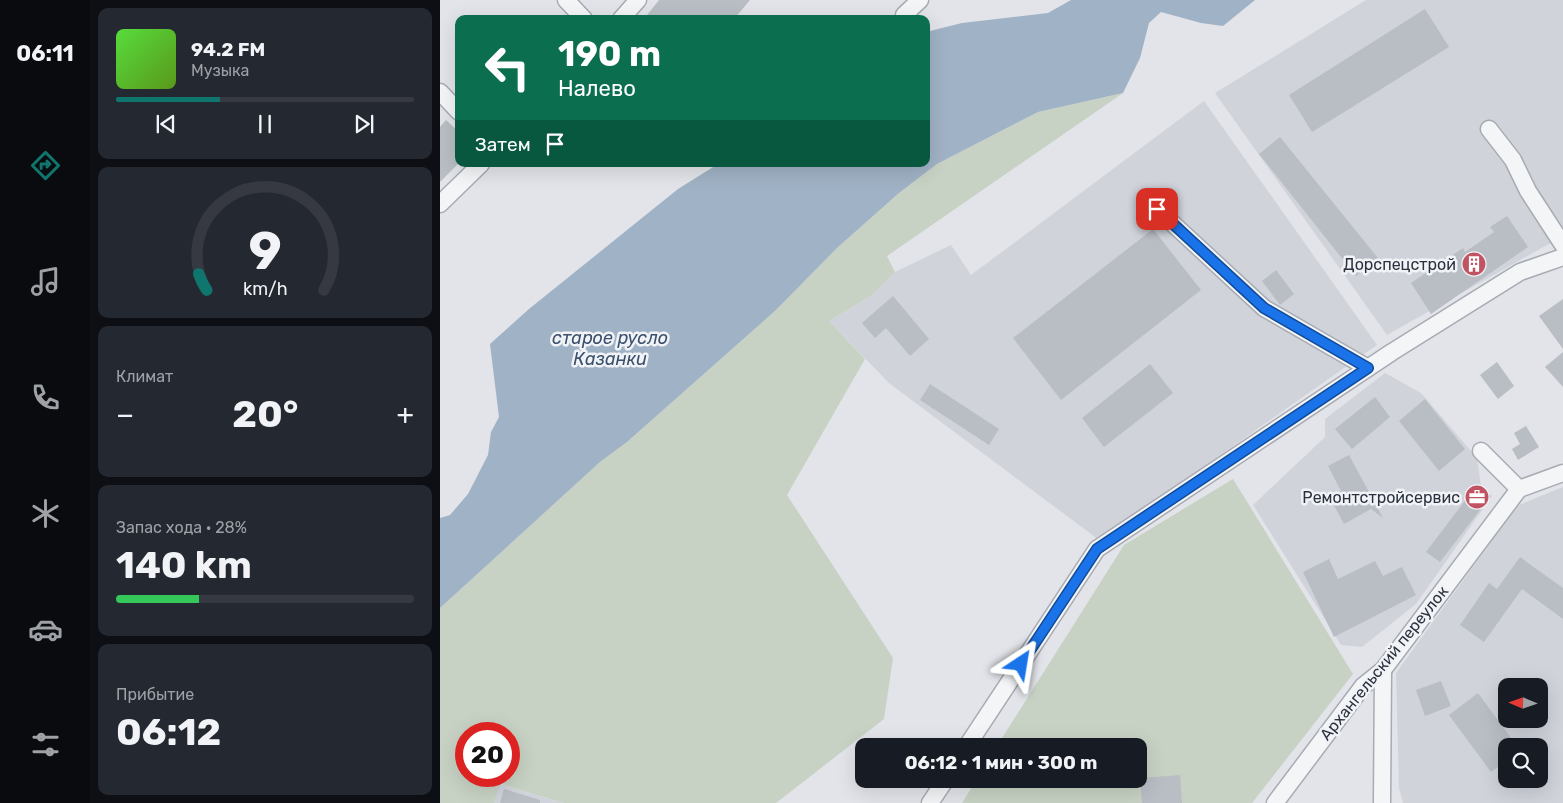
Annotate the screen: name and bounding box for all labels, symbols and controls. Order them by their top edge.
text: 190 m [558,33,661,75]
icon: left [475,35,540,100]
text: 94.2 FM [191,38,265,61]
text: 06:11 [16,40,74,67]
text: Музыка [191,61,249,80]
text: Налево [558,75,636,102]
icon: previous [152,110,180,138]
icon: pause [251,110,279,138]
icon: next [350,110,378,138]
icon: arrive [541,130,569,158]
text: Затем [475,133,531,156]
icon: directions [28,148,63,183]
pin [1136,188,1178,230]
icon: arrive [1143,195,1171,223]
text: 9 [248,220,282,282]
building icon: Дорспецстрой [1461,251,1487,277]
place label: Дорспецстрой [1343,255,1456,274]
icon: music [28,264,63,299]
text: km/h [243,278,287,299]
water label: старое русло Казанки [552,327,668,370]
text: Климат [116,367,173,386]
icon: phone [28,380,63,415]
text: 20° [232,391,298,437]
text: − [116,398,134,431]
text: + [397,398,414,431]
office icon: Ремонтстройсервис [1464,484,1490,510]
place label: Ремонтстройсервис [1302,488,1460,507]
icon: climate [28,496,63,531]
text: Запас хода · 28% [116,518,247,537]
text: 140 km [116,542,252,588]
street label: Архангельский переулок [1316,582,1452,744]
icon: car [28,612,63,647]
position arrow [994,637,1046,689]
north arrow [1498,678,1548,728]
map controls [1498,678,1548,788]
text: Прибытие [116,685,194,704]
text: 06:12 [116,709,221,755]
speed limit sign: 20 [455,722,520,787]
icon: filters [28,727,63,762]
button: search [1498,738,1548,788]
text: 06:12 · 1 мин · 300 m [905,751,1097,774]

